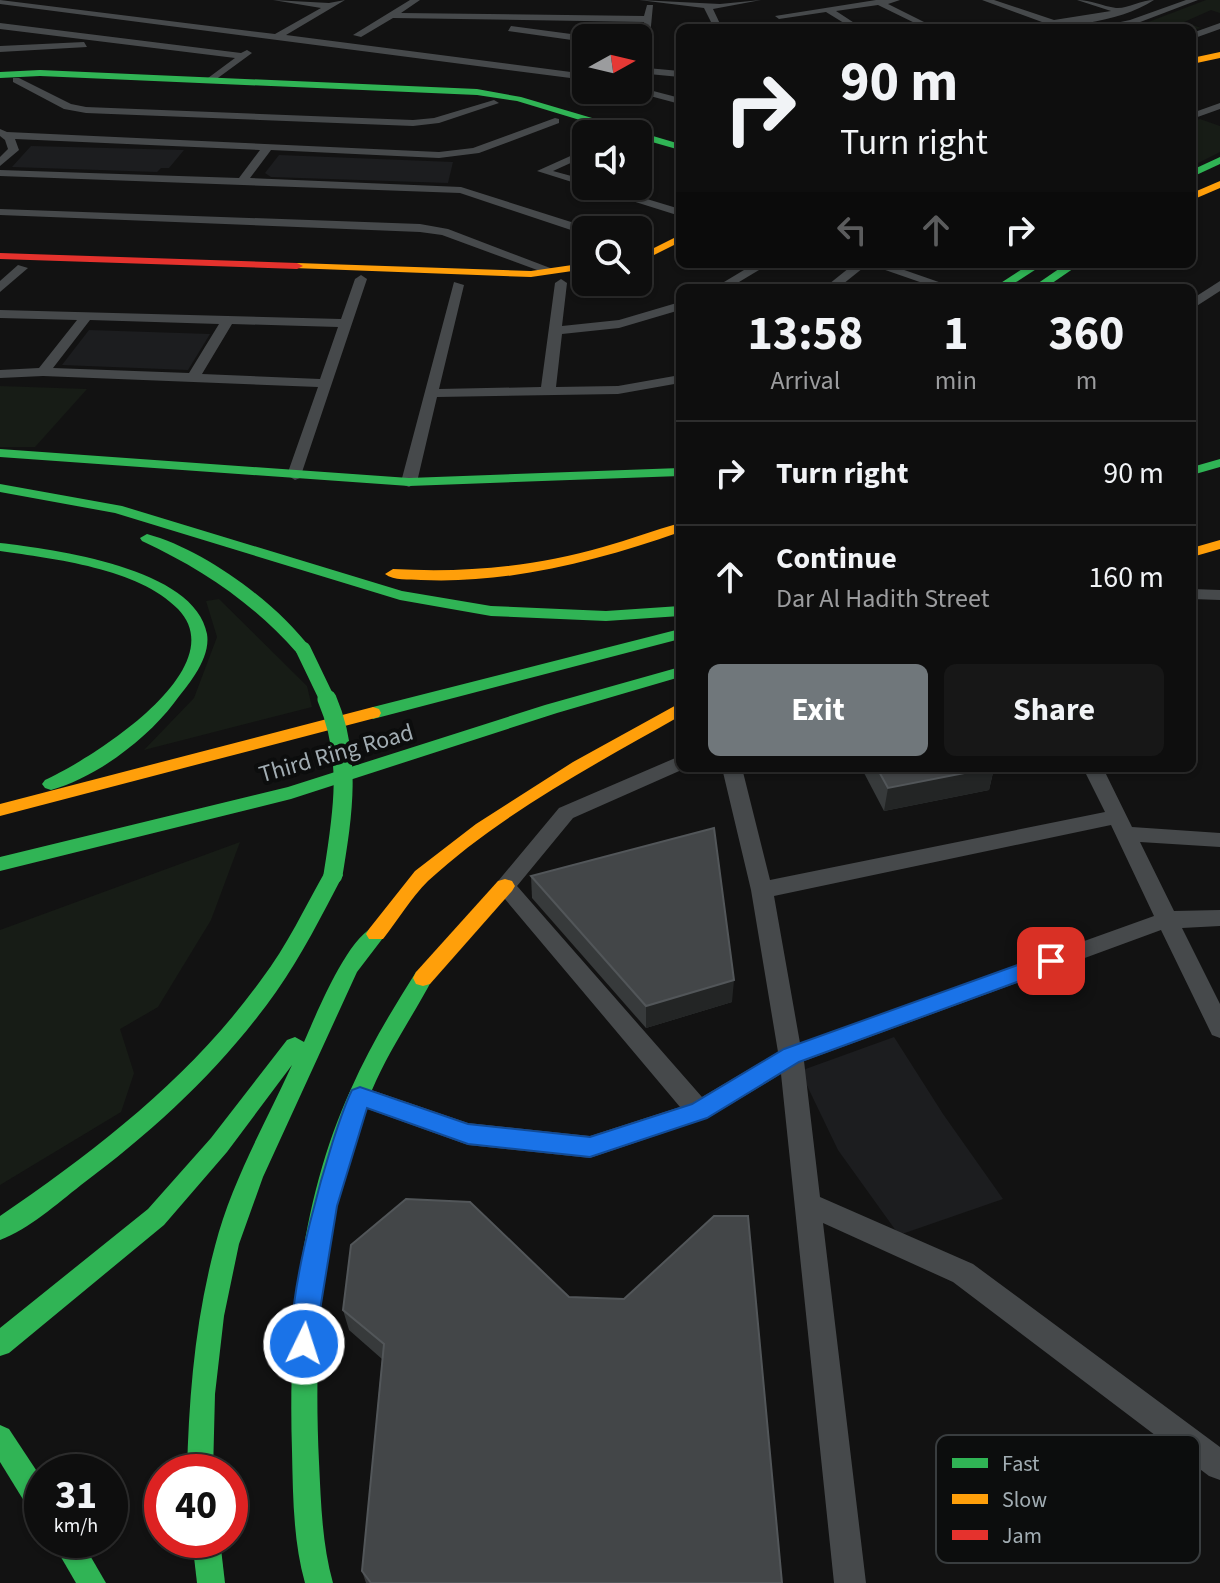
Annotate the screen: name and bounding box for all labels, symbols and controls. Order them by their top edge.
north arrow [572,24,652,104]
map controls [572,24,652,296]
text: 90 m [840,43,958,122]
icon: right [708,56,812,160]
text: Turn right [840,117,988,168]
button: sound [572,120,652,200]
icon: left [830,208,874,252]
icon: ahead [914,208,958,252]
icon: right [998,208,1042,252]
button: search [572,216,652,296]
text: 13:58 [747,300,863,368]
text: 1 [943,300,969,368]
text: 360 [1048,300,1124,368]
text: Arrival [770,362,840,399]
text: min [935,362,977,399]
text: m [1076,362,1097,399]
icon: right [708,451,752,495]
text: Turn right [776,452,908,495]
text: 90 m [1103,452,1164,495]
text: Continue [776,537,897,580]
icon: ahead [708,555,752,599]
text: 160 m [1088,556,1164,599]
text: Dar Al Hadith Street [776,580,989,617]
button: Exit [708,664,928,756]
button: Share [944,664,1164,756]
street label: Third Ring Road [255,715,417,792]
pin [1017,927,1085,995]
icon: arrive [1029,939,1073,983]
position arrow [262,1302,346,1386]
legend [936,1435,1200,1563]
text: Fast [1002,1448,1040,1480]
speed limit sign: 40 [144,1454,248,1558]
text: 31 [55,1467,97,1524]
text: Slow [1002,1484,1047,1516]
text: km/h [54,1512,98,1540]
text: Jam [1002,1520,1042,1552]

